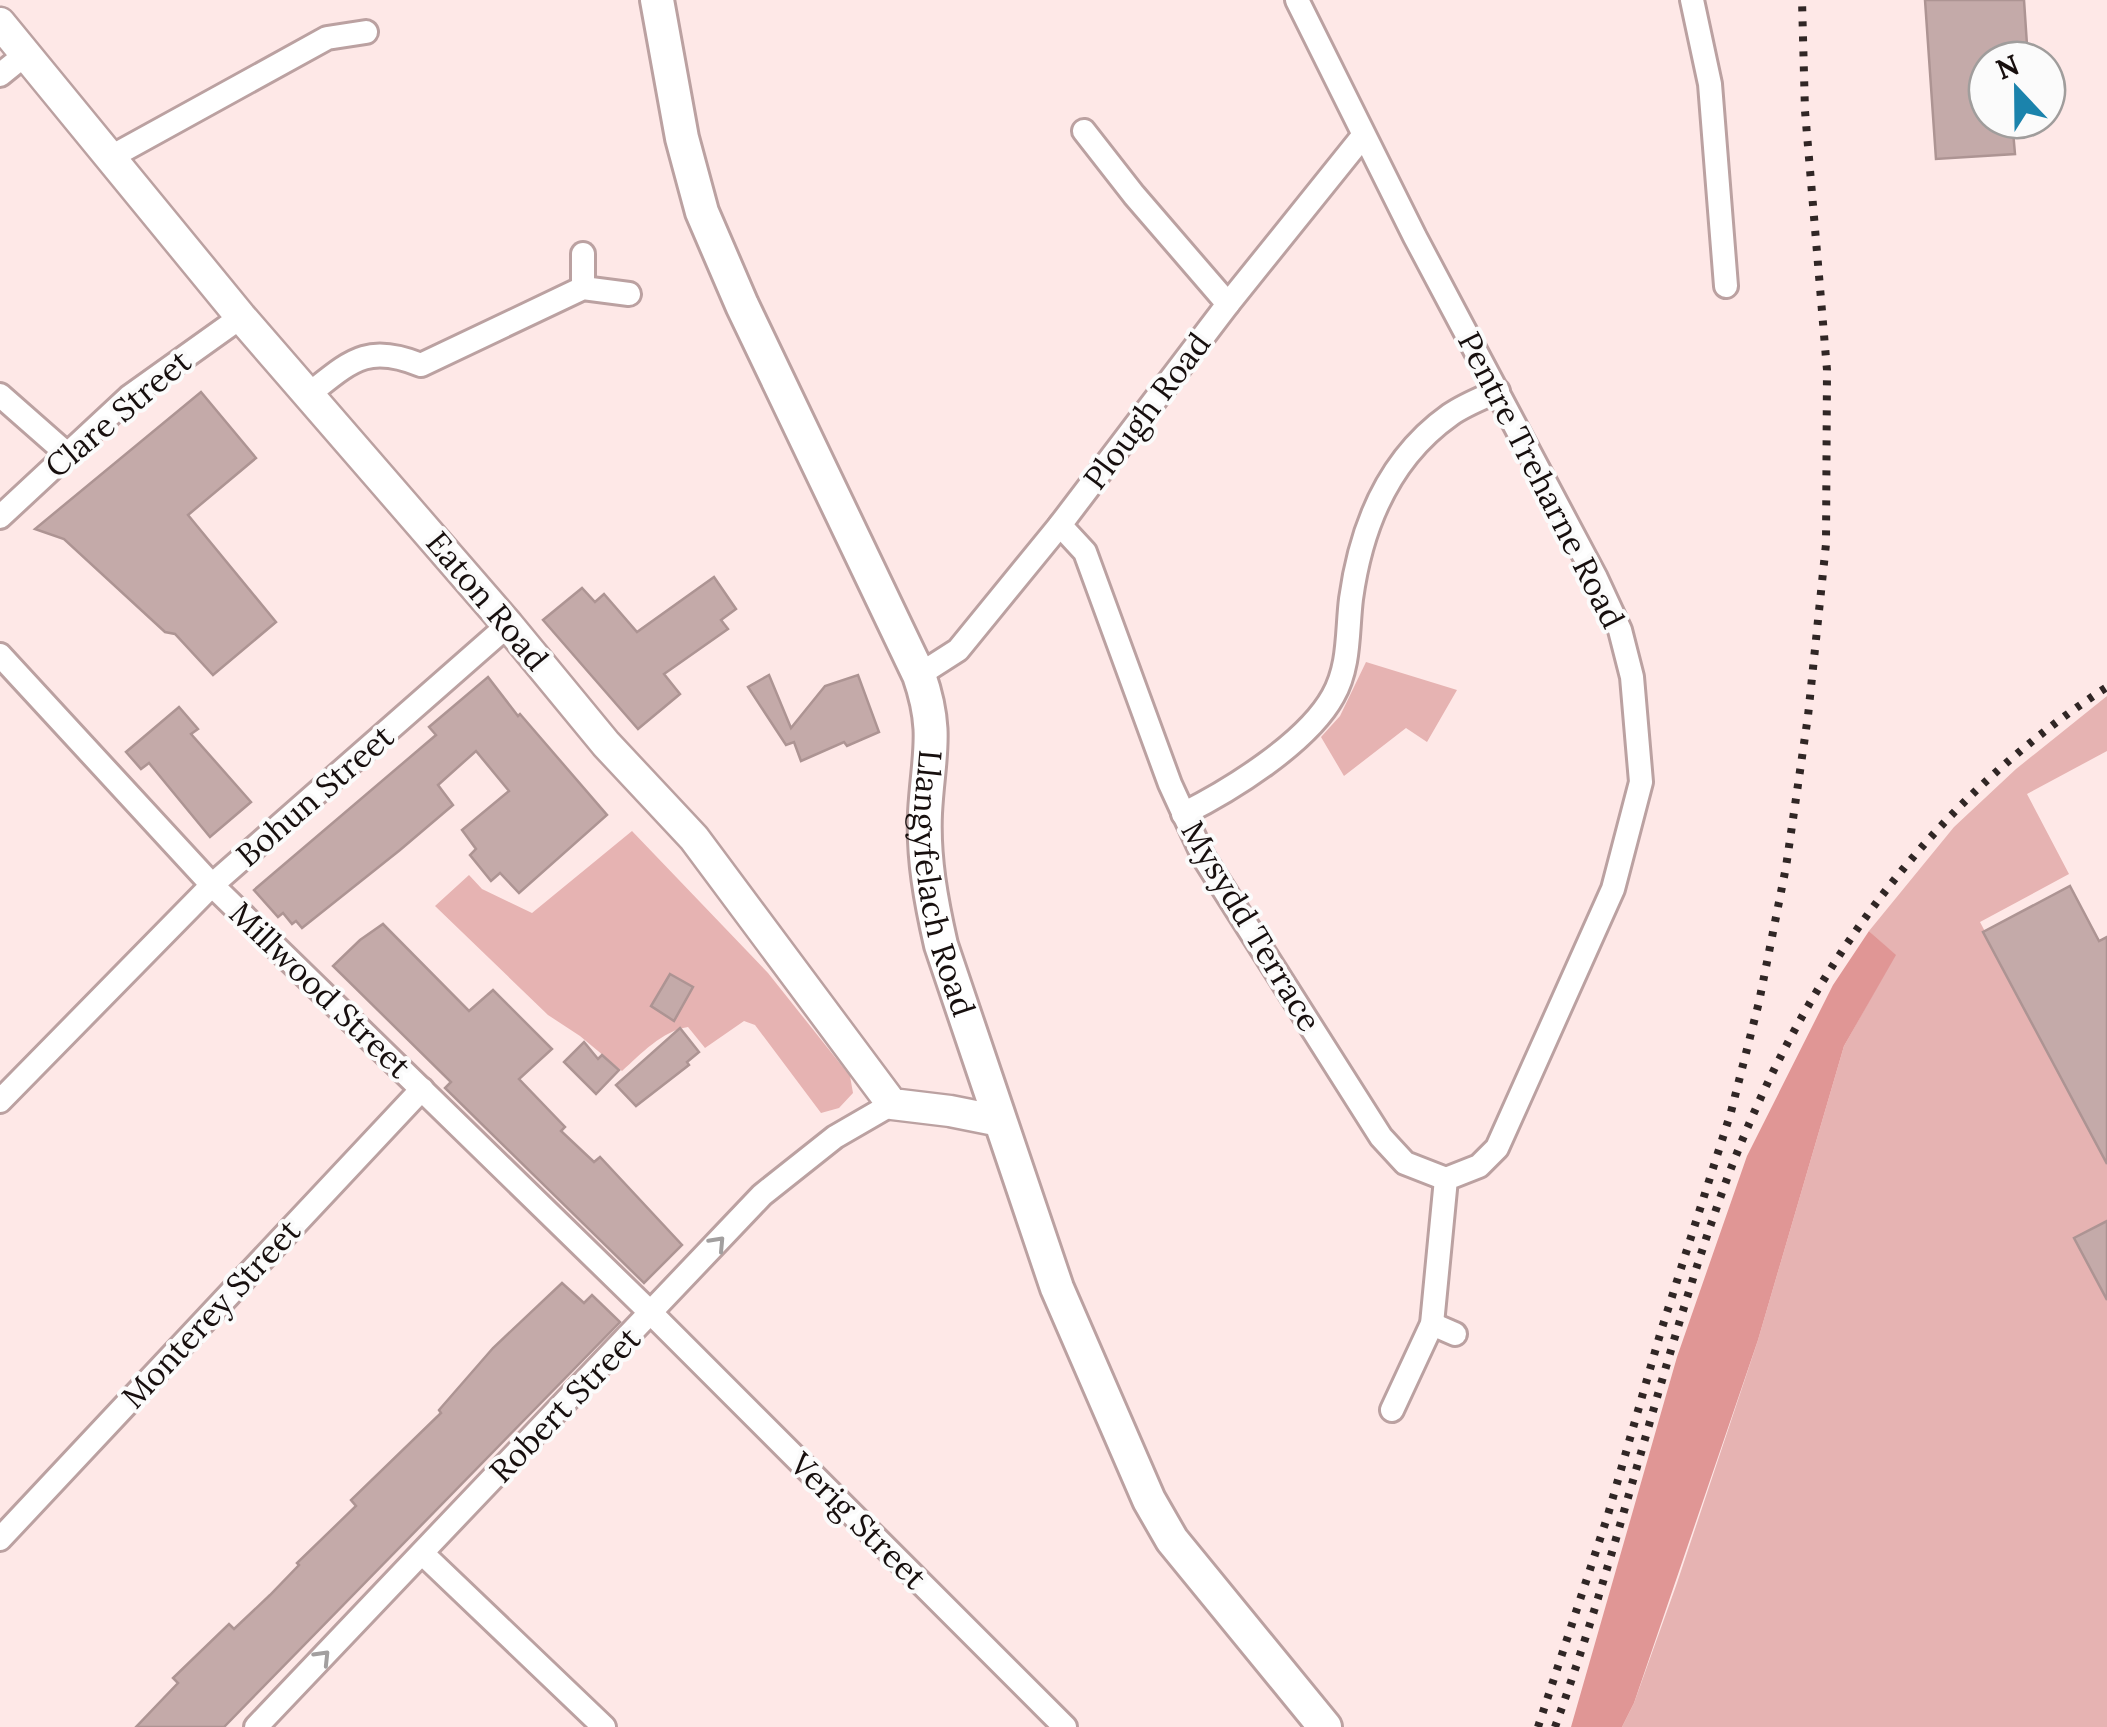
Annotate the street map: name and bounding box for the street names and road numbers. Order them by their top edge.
street label: Plough Road [1074,324,1219,497]
street label: Pentre Treharne Road [1449,325,1634,635]
street label: Clare Street [36,340,199,486]
street label: Eaton Road [417,523,558,679]
street label: Bohun Street [227,716,402,875]
street label: Llangyfelach Road [905,748,985,1022]
street label: Mysydd Terrace [1172,813,1330,1038]
street label: Millwood Street [221,893,420,1087]
street label: Monterey Street [113,1210,309,1417]
street label: Robert Street [480,1318,649,1491]
street label: Verig Street [781,1443,936,1598]

